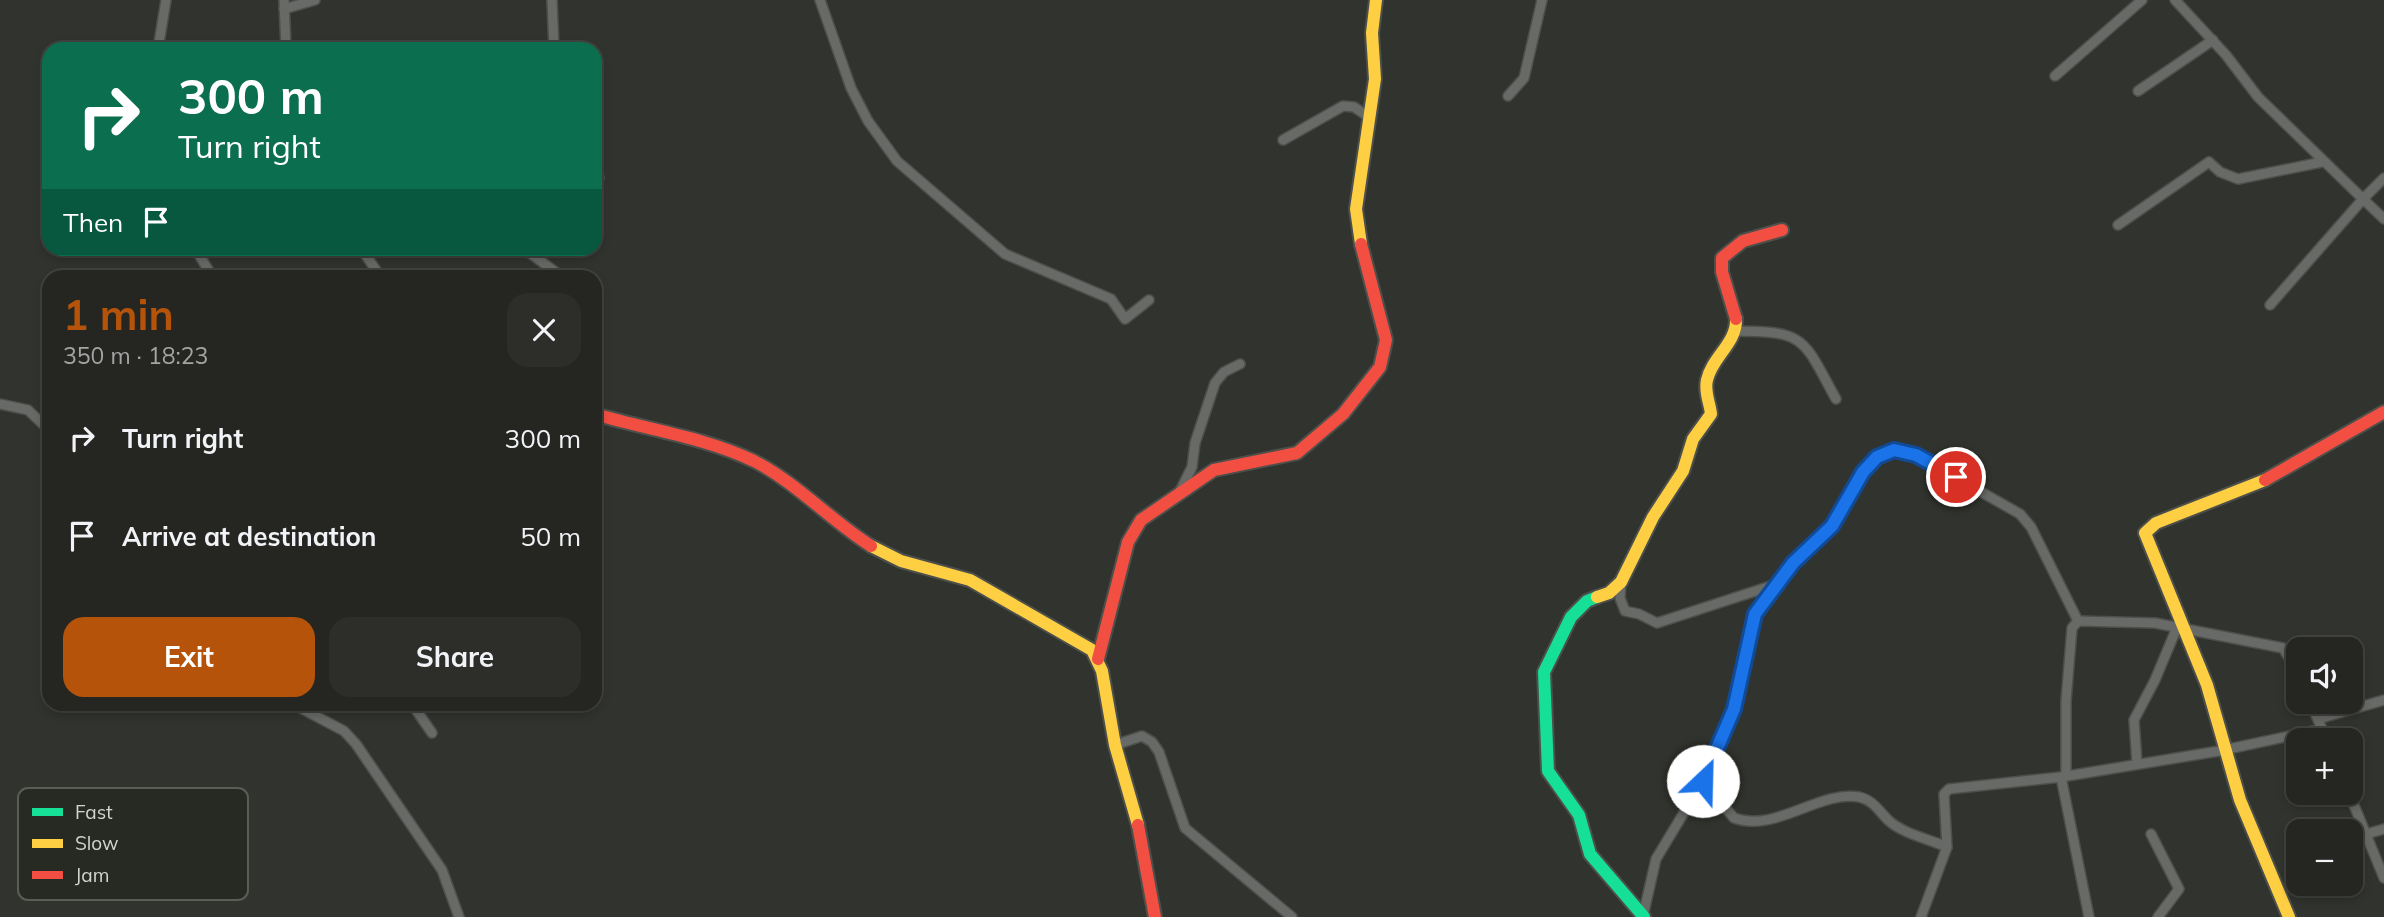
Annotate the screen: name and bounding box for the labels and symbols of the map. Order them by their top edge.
pin [1926,447,1986,507]
position arrow [1666,744,1740,818]
legend [18,788,248,900]
text: Fast [75,800,113,824]
text: Slow [75,831,119,855]
text: Jam [75,863,109,887]

